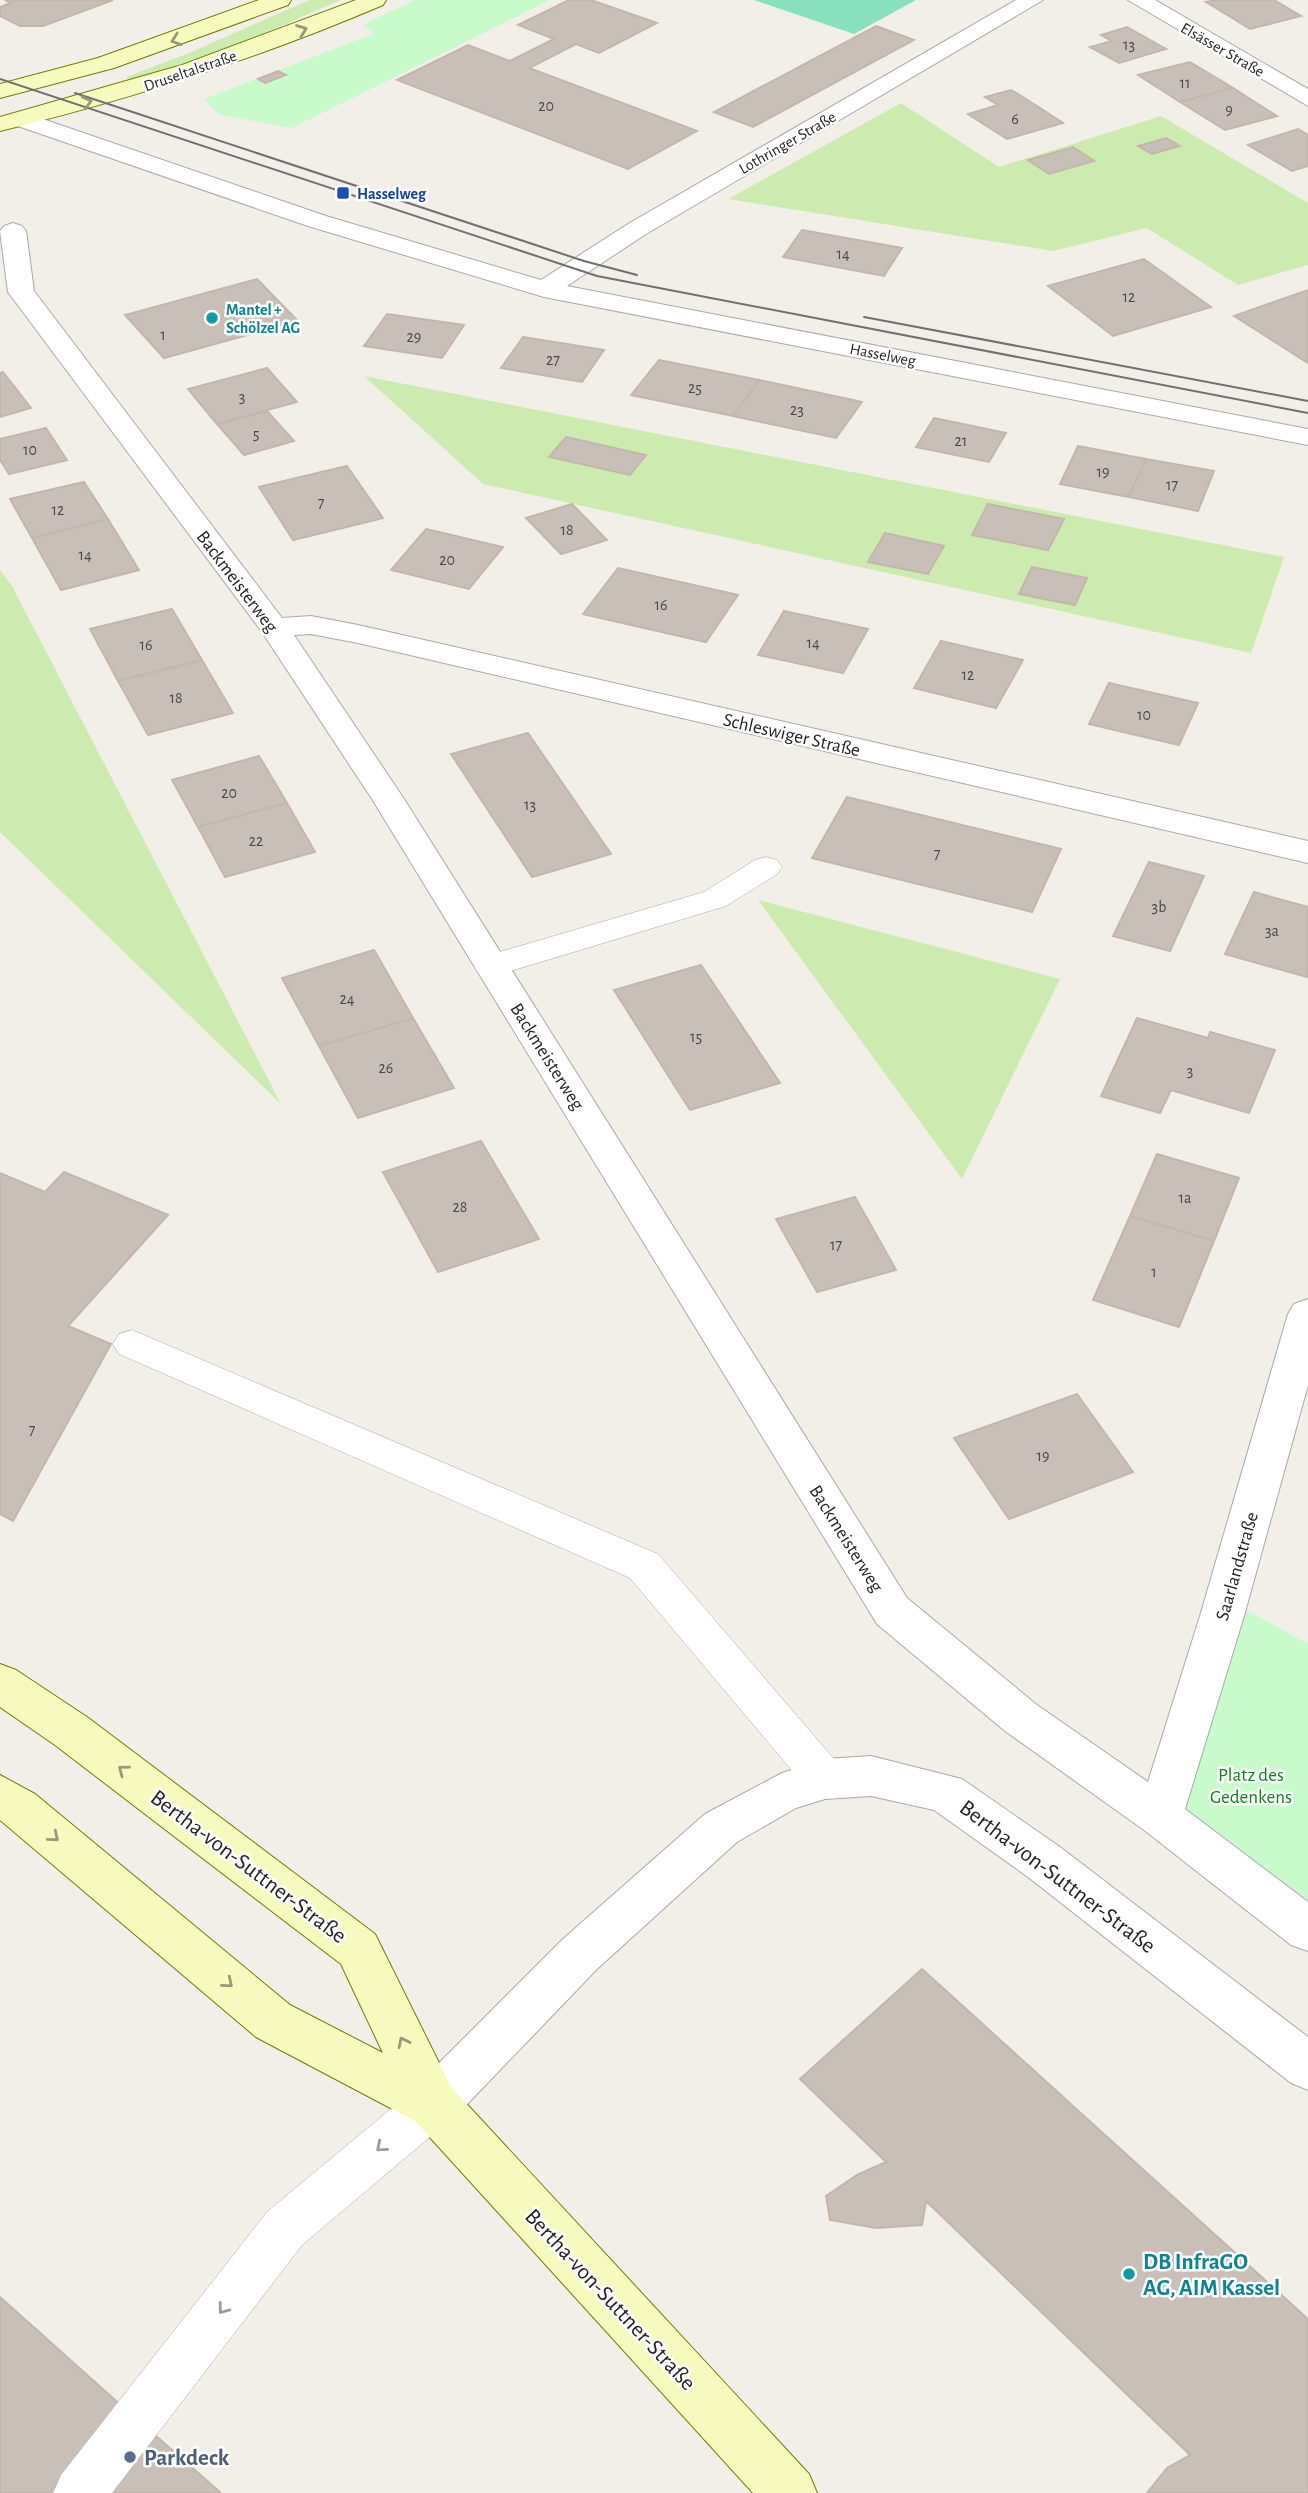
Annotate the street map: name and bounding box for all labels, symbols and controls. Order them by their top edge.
street label: Elsässer Straße [1178,20,1267,80]
one-way arrow [295,24,307,38]
one-way arrow [170,32,182,46]
house number: 13 [1123,37,1135,53]
street label: Druseltalstraße [142,48,239,94]
house number: 11 [1179,75,1191,91]
one-way arrow [80,96,92,110]
house number: 20 [538,98,554,114]
house number: 9 [1225,102,1233,118]
street label: Lothringer Straße [736,109,839,177]
house number: 6 [1011,111,1019,127]
marker: Hasselweg [335,185,351,201]
place label: Hasselweg [357,186,427,202]
house number: 14 [836,246,850,262]
house number: 12 [1123,289,1135,305]
place label: Mantel + Schölzel AG [226,302,300,336]
marker: Mantel + Schölzel AG [204,310,220,326]
house number: 1 [160,327,166,343]
house number: 29 [407,329,421,345]
street label: Hasselweg [849,341,917,369]
house number: 27 [546,352,560,368]
house number: 25 [688,380,702,396]
house number: 3 [239,389,245,405]
house number: 23 [790,402,804,418]
house number: 5 [253,426,259,442]
house number: 21 [955,433,967,449]
house number: 10 [23,442,37,458]
house number: 19 [1096,464,1110,480]
house number: 17 [1166,477,1178,493]
house number: 7 [318,495,325,511]
house number: 12 [52,502,64,518]
house number: 18 [560,522,574,538]
street label: Backmeisterweg [193,528,281,637]
house number: 14 [78,547,92,563]
house number: 20 [439,552,455,568]
house number: 16 [654,597,668,613]
house number: 14 [806,635,820,651]
house number: 16 [139,637,153,653]
house number: 12 [962,667,974,683]
house number: 18 [169,690,183,706]
house number: 10 [1137,707,1151,723]
street label: Schleswiger Straße [721,710,862,760]
house number: 20 [221,785,237,801]
house number: 13 [524,797,536,813]
house number: 22 [249,833,263,849]
house number: 7 [934,846,941,862]
house number: 3b [1152,899,1166,915]
house number: 3a [1265,923,1279,939]
house number: 24 [340,991,355,1007]
street label: Backmeisterweg [506,1000,587,1114]
house number: 15 [690,1029,702,1045]
house number: 26 [379,1060,393,1076]
house number: 3 [1187,1063,1193,1079]
house number: 1a [1179,1190,1191,1206]
house number: 28 [453,1199,467,1215]
house number: 17 [830,1237,842,1253]
house number: 1 [1151,1264,1157,1280]
house number: 7 [29,1422,36,1438]
house number: 19 [1036,1448,1050,1464]
street label: Backmeisterweg [805,1482,886,1596]
street label: Saarlandstraße [1213,1510,1262,1623]
one-way arrow [118,1766,131,1779]
park label: Platz des Gedenkens [1210,1766,1292,1807]
street label: Bertha-von-Suttner-Straße [146,1786,350,1948]
street label: Bertha-von-Suttner-Straße [955,1796,1159,1958]
one-way arrow [46,1829,59,1841]
one-way arrow [220,1975,233,1987]
one-way arrow [398,2037,412,2049]
one-way arrow [376,2139,388,2152]
street label: Bertha-von-Suttner-Straße [520,2205,700,2395]
place label: DB InfraGO AG, AIM Kassel [1143,2251,1280,2300]
marker: DB InfraGO AG, AIM Kassel [1121,2266,1137,2282]
one-way arrow [219,2302,231,2314]
place label: Parkdeck [144,2447,230,2470]
marker: Parkdeck [122,2449,138,2465]

